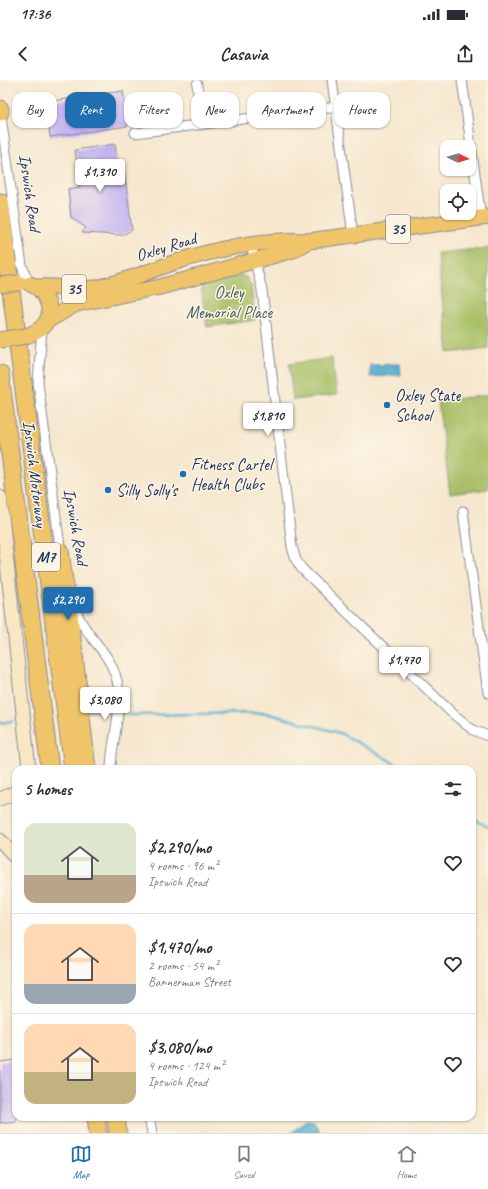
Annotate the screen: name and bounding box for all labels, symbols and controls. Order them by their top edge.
text: 17:36 [20,5,50,24]
icon: back [12,43,34,65]
text: Casavia [220,43,268,65]
icon: share [454,43,476,65]
chip: Buy [12,92,57,128]
chip: Rent [65,92,116,128]
chip: Filters [124,92,183,128]
chip: New [191,92,239,128]
chip: Apartment [247,92,326,128]
chip: House [334,92,390,128]
north arrow [440,140,476,176]
map controls [440,140,476,220]
street label: Ipswich Road [14,153,46,235]
pin: $1,310 [67,159,133,193]
text: $1,310 [84,164,116,180]
button: locate [440,184,476,220]
road number: 35 [386,215,410,243]
street label: Oxley Road [133,227,201,266]
road number: 35 [62,275,86,303]
park label: Oxley Memorial Place [186,282,274,323]
place label: Oxley State School [395,385,462,426]
marker: Oxley State School [382,400,392,410]
pin: $1,810 [235,403,301,437]
text: $1,810 [252,408,284,424]
street label: Ipswich Motorway [18,420,52,530]
place label: Fitness Cartel Health Clubs [191,454,275,495]
marker: Fitness Cartel Health Clubs [178,469,188,479]
place label: Silly Solly's [116,480,179,501]
marker: Silly Solly's [103,485,113,495]
street label: Ipswich Road [59,487,93,569]
road number: M7 [32,543,60,571]
pin: $2,290 [35,587,101,621]
text: $2,290 [52,592,84,608]
pin: $1,470 [371,647,437,681]
text: $1,470 [388,652,420,668]
pin: $3,080 [72,687,138,721]
text: $3,080 [89,692,121,708]
icon: filters [442,778,464,800]
text: 5 homes [24,779,72,800]
text: $2,290/mo [148,837,211,858]
icon: home [56,839,104,887]
icon: heart [442,852,464,874]
text: 4 rooms · 96 m² [148,858,218,874]
text: Ipswich Road [148,874,207,890]
text: $1,470/mo [148,937,211,958]
icon: home [56,940,104,988]
icon: heart [442,953,464,975]
text: 2 rooms · 54 m² [148,958,218,974]
text: Bannerman Street [148,974,231,990]
text: $3,080/mo [148,1037,211,1058]
icon: home [56,1040,104,1088]
icon: heart [442,1053,464,1075]
text: 4 rooms · 124 m² [148,1058,224,1074]
text: Ipswich Road [148,1074,207,1090]
tab: Map [70,1143,92,1181]
tab: Saved [233,1143,255,1181]
tab: Home [396,1143,418,1181]

